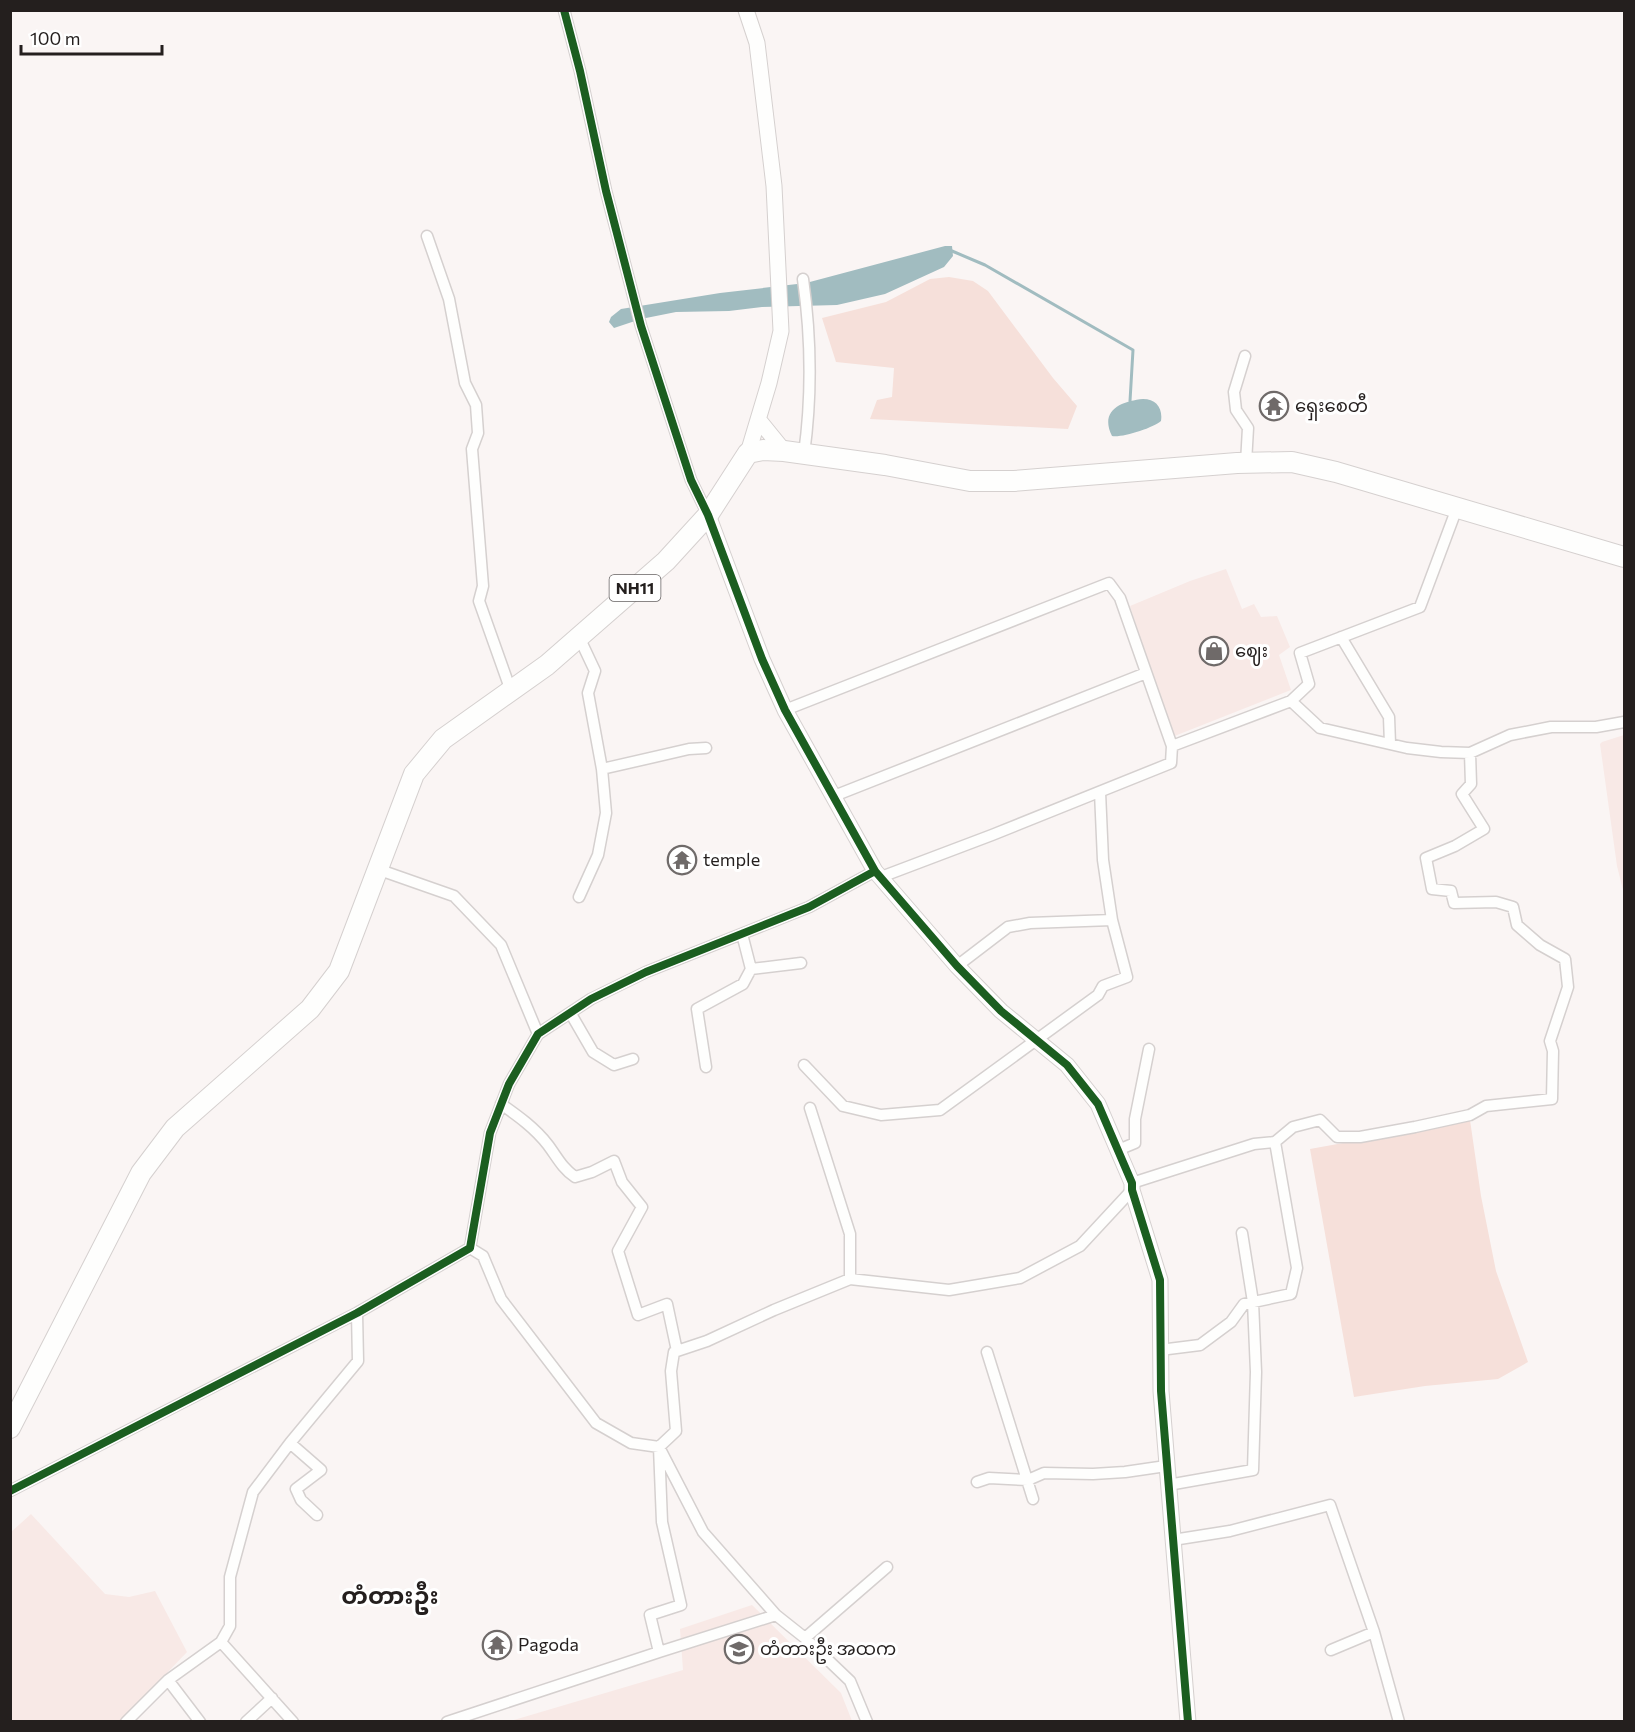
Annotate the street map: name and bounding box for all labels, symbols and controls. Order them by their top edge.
scale bar [21,18,162,56]
text: 100 m [30,27,80,49]
temple icon: ရှေးစေတီ [1258,390,1290,422]
place label: ရှေးစေတီ [1295,392,1368,421]
road number: NH11 [610,575,660,601]
shop icon: ဈေး [1198,635,1230,667]
place label: ဈေး [1235,639,1268,666]
temple icon: temple [666,844,698,876]
place label: temple [703,848,760,870]
district label: တံတားဦး [341,1580,439,1615]
temple icon: Pagoda [481,1629,513,1661]
place label: Pagoda [518,1633,579,1655]
school or university icon: တံတားဦး အထက [723,1633,755,1665]
place label: တံတားဦး အထက [760,1637,896,1664]

